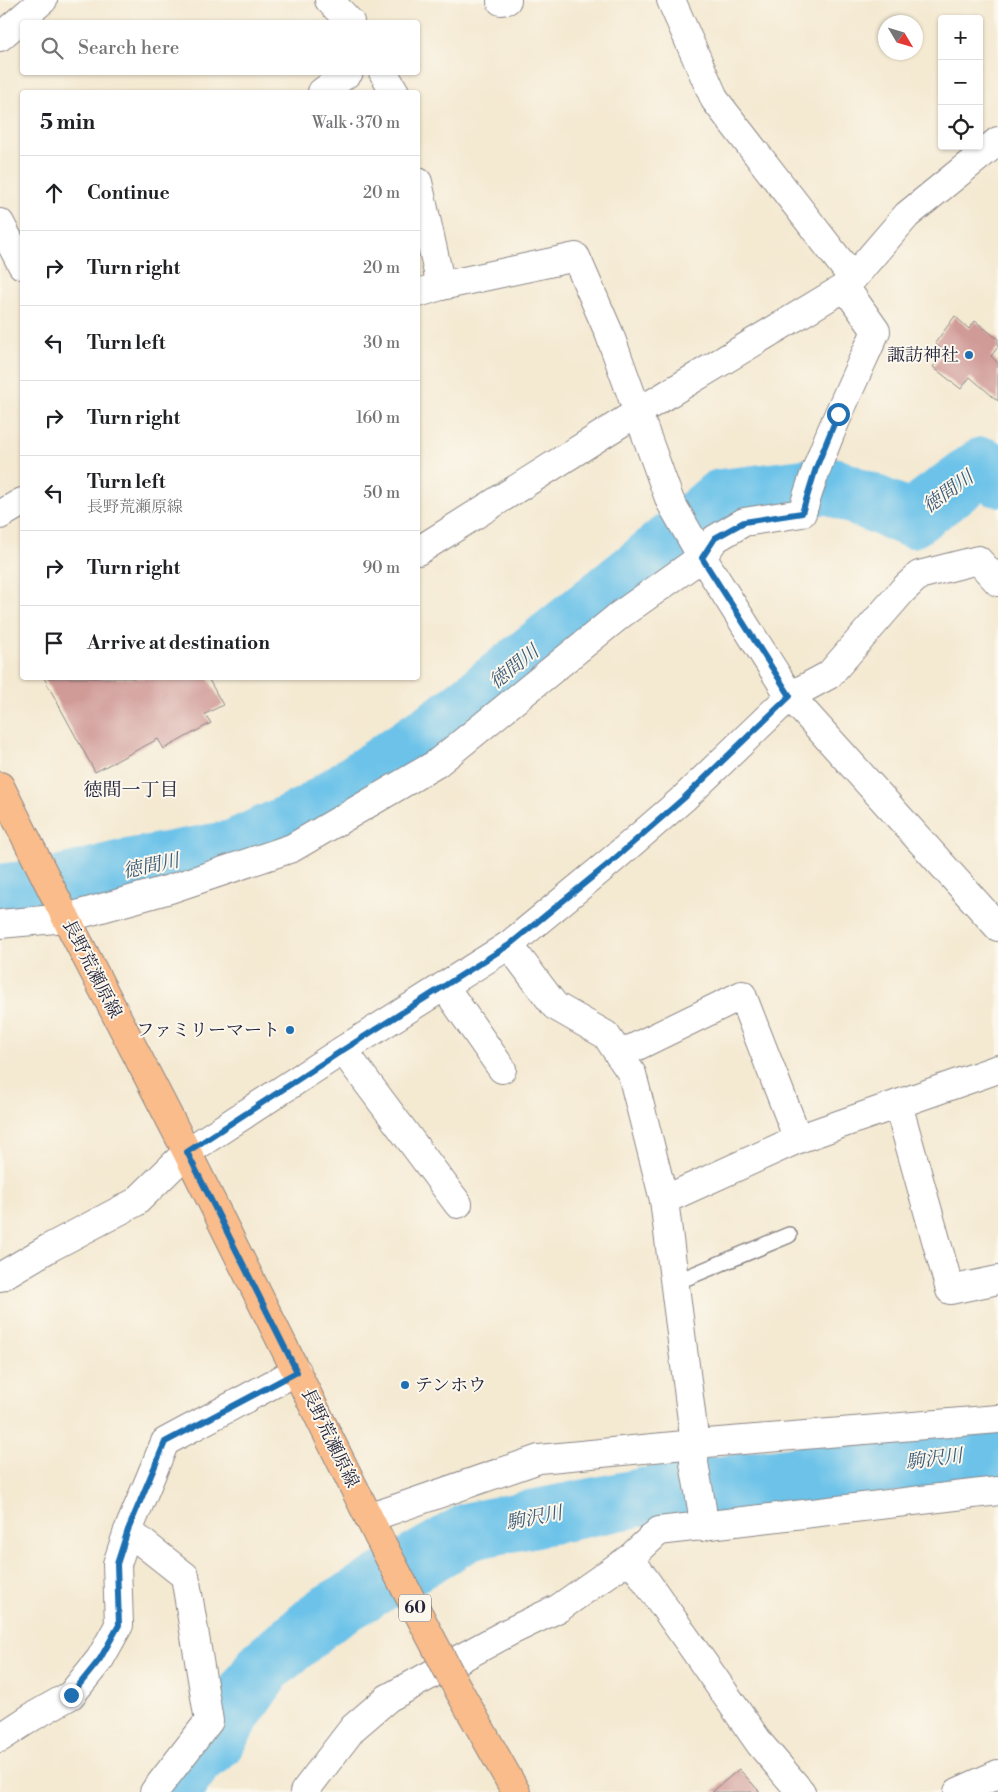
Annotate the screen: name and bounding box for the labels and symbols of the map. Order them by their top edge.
north arrow [878,15,923,60]
place label: 諏訪神社 [887,344,959,367]
marker: 諏訪神社 [963,349,975,361]
route start [827,403,850,426]
water label: 徳間川 [918,464,980,518]
water label: 徳間川 [484,638,545,694]
district label: 徳間一丁目 [83,778,179,802]
water label: 徳間川 [121,848,183,884]
street label: 長野荒瀬原線 [57,916,127,1022]
place label: ファミリーマート [136,1019,280,1042]
marker: ファミリーマート [284,1024,296,1036]
place label: テンホウ [415,1374,486,1397]
marker: テンホウ [399,1379,411,1391]
street label: 長野荒瀬原線 [296,1384,364,1492]
water label: 駒沢川 [904,1443,966,1474]
water label: 駒沢川 [504,1500,566,1535]
road number: 60 [399,1595,431,1622]
route end [60,1684,83,1707]

